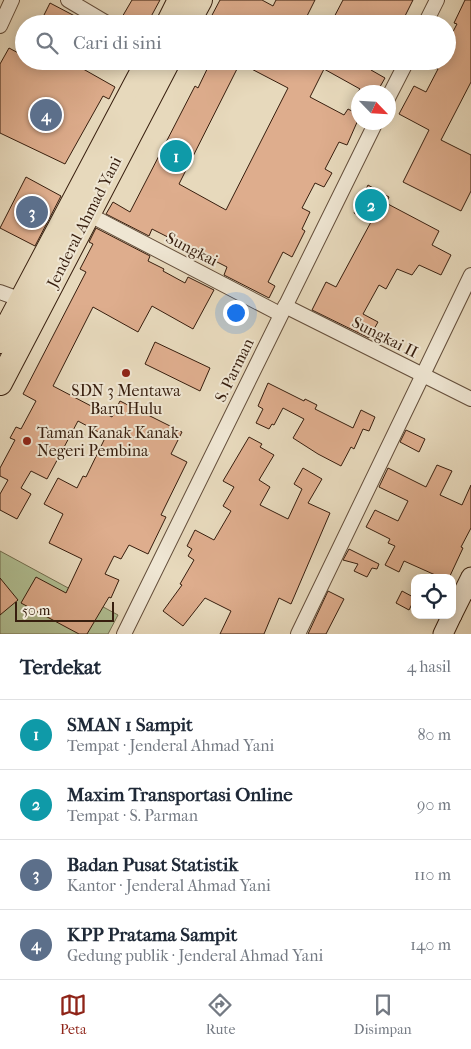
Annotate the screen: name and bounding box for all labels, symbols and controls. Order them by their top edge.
search box [15,15,456,70]
icon: search [33,29,61,57]
text: Cari di sini [73,32,162,54]
north arrow [351,85,396,130]
pin: 4 [30,96,62,134]
pin: 1 [160,137,192,175]
street label: Jenderal Ahmad Yani [42,153,125,293]
pin: 2 [355,186,387,224]
pin: 3 [16,193,48,231]
street label: Sungkai [163,228,221,270]
your location [223,300,249,326]
street label: Sungkai II [349,312,421,362]
street label: S. Parman [210,334,258,405]
marker: SDN 3 Mentawa Baru Hulu [120,367,132,379]
place label: SDN 3 Mentawa Baru Hulu [71,381,181,418]
place label: Taman Kanak Kanak Negeri Pembina [37,423,180,460]
marker: Taman Kanak Kanak Negeri Pembina [21,435,33,447]
map controls [411,574,456,619]
button: locate [411,574,456,619]
scale bar [15,599,114,622]
text: 50 m [22,602,50,619]
text: Terdekat [20,655,101,679]
text: 4 hasil [407,657,451,676]
text: SMAN 1 Sampit [67,714,193,736]
text: 1 [33,725,39,744]
text: 80 m [417,725,451,744]
text: Tempat · Jenderal Ahmad Yani [67,736,274,755]
text: Maxim Transportasi Online [67,784,293,806]
text: 2 [32,795,40,814]
text: 90 m [417,795,451,814]
text: Tempat · S. Parman [67,806,198,825]
text: Badan Pusat Statistik [67,854,238,876]
text: 3 [33,865,39,884]
text: 110 m [414,865,451,884]
text: Kantor · Jenderal Ahmad Yani [67,876,271,895]
text: KPP Pratama Sampit [67,924,237,946]
text: 4 [31,935,41,954]
text: 140 m [410,935,451,954]
text: Gedung publik · Jenderal Ahmad Yani [67,946,323,965]
tab: Peta [59,991,87,1038]
tab: Rute [206,991,235,1038]
tab: Disimpan [354,991,412,1038]

